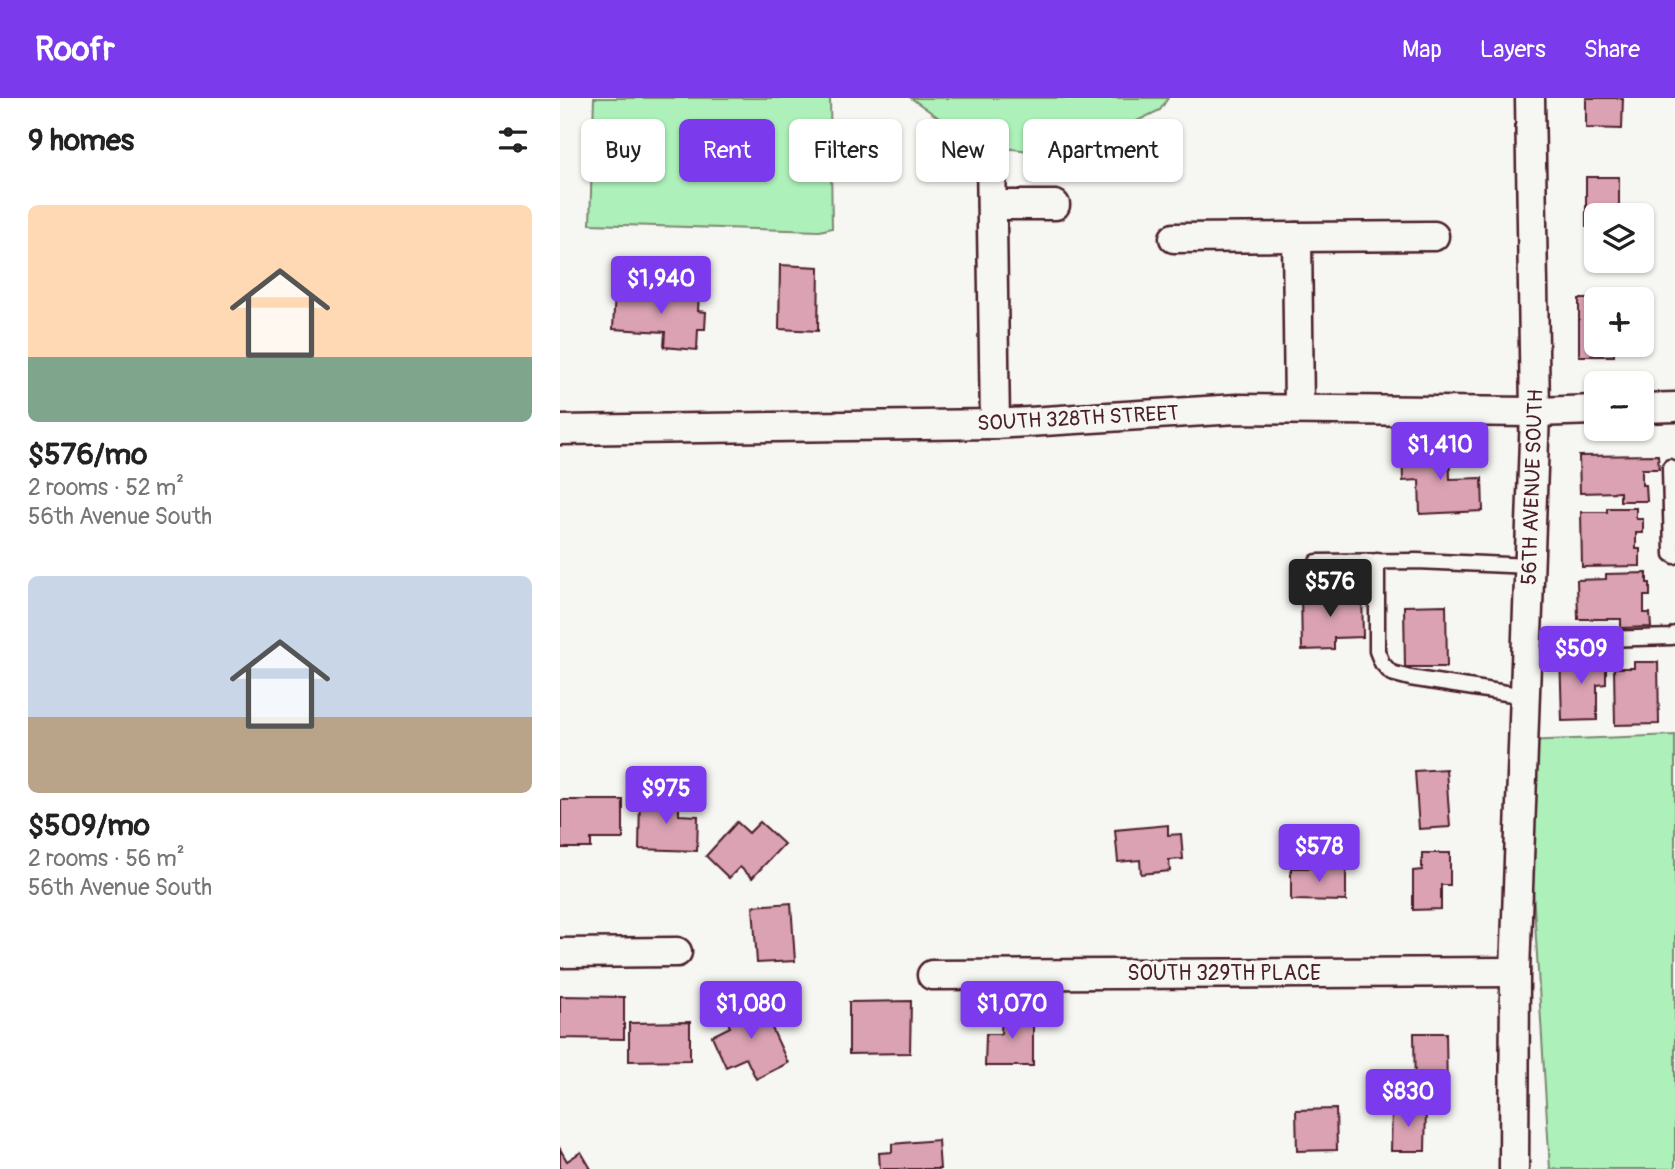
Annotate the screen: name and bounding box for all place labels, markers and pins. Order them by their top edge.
pin: $1,940 [604,256,718,316]
pin: $1,410 [1383,422,1497,482]
pin: $576 [1289,560,1371,619]
pin: $509 [1540,626,1622,686]
pin: $975 [625,766,707,826]
pin: $578 [1278,824,1360,884]
pin: $1,080 [694,982,808,1041]
pin: $1,070 [955,982,1069,1041]
pin: $830 [1367,1070,1449,1129]

